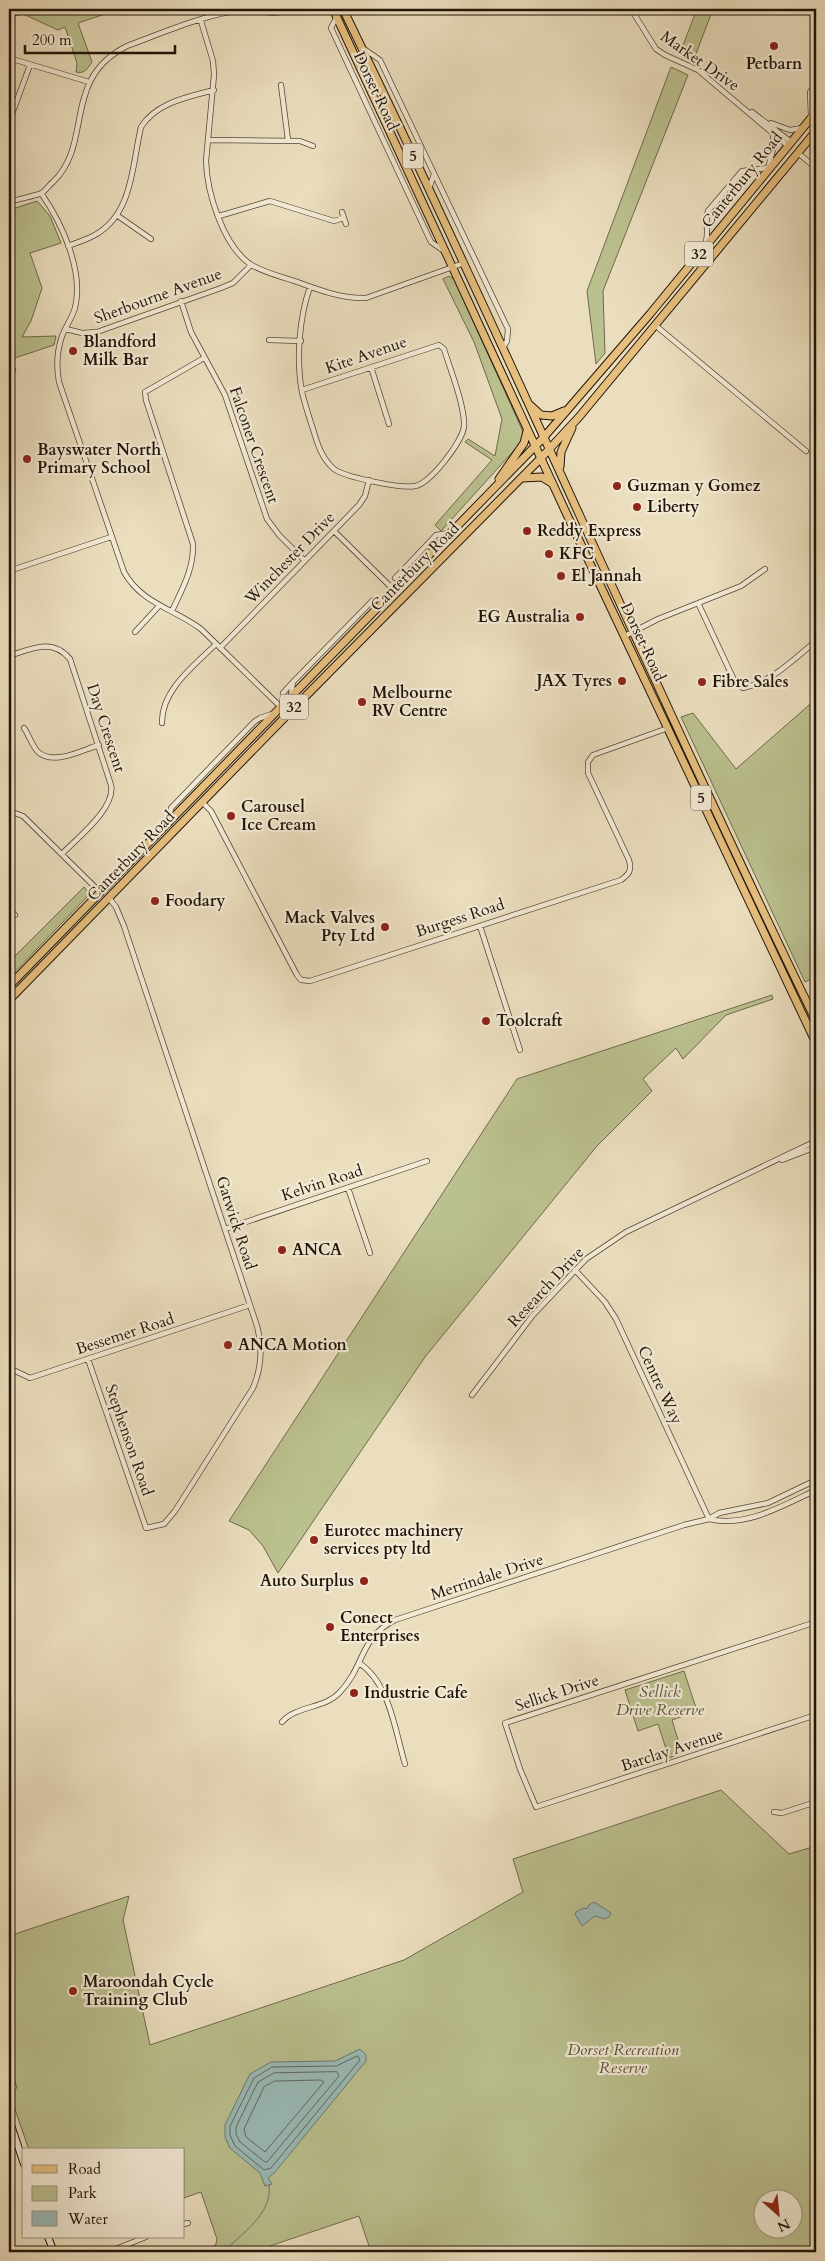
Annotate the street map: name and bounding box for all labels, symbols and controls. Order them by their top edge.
scale bar [25,22,175,54]
street label: Market Drive [656,26,744,96]
text: 200 m [32,30,72,50]
marker: Petbarn [768,40,780,52]
street label: Dorset Road [348,48,404,134]
place label: Petbarn [746,53,803,75]
street label: Canterbury Road [696,127,788,233]
road number: 5 [403,144,423,168]
road number: 32 [685,242,713,266]
street label: Sherbourne Avenue [91,263,225,329]
place label: Blandford Milk Bar [83,331,156,371]
street label: Kite Avenue [322,331,410,379]
marker: Blandford Milk Bar [67,345,79,357]
street label: Falconer Crescent [224,384,284,506]
place label: Bayswater North Primary School [37,439,161,479]
marker: Bayswater North Primary School [21,453,33,465]
place label: Guzman y Gomez [627,475,761,497]
marker: Guzman y Gomez [611,480,623,492]
place label: Liberty [647,496,699,518]
marker: Liberty [631,501,643,513]
street label: Winchester Drive [239,507,340,610]
street label: Canterbury Road [366,517,465,616]
place label: Reddy Express [537,520,641,542]
marker: Reddy Express [521,525,533,537]
place label: KFC [559,543,594,565]
marker: KFC [543,548,555,560]
place label: El Jannah [571,565,642,587]
marker: El Jannah [555,570,567,582]
street label: Dorset Road [615,599,671,685]
place label: EG Australia [477,606,570,628]
marker: EG Australia [574,611,586,623]
place label: JAX Tyres [534,670,612,692]
place label: Fibre Sales [712,671,789,693]
marker: JAX Tyres [616,675,628,687]
marker: Fibre Sales [696,676,708,688]
street label: Day Crescent [81,681,131,775]
place label: Melbourne RV Centre [372,682,453,722]
road number: 32 [280,694,308,720]
marker: Melbourne RV Centre [356,696,368,708]
road number: 5 [691,786,711,810]
place label: Carousel Ice Cream [241,796,316,836]
street label: Canterbury Road [82,806,180,906]
marker: Carousel Ice Cream [225,810,237,822]
place label: Foodary [165,890,225,912]
street label: Burgess Road [413,893,508,943]
marker: Foodary [149,895,161,907]
place label: Mack Valves Pty Ltd [284,907,375,947]
marker: Mack Valves Pty Ltd [379,921,391,933]
place label: Toolcraft [496,1010,563,1032]
marker: Toolcraft [480,1015,492,1027]
street label: Kelvin Road [278,1159,366,1207]
street label: Gatwick Road [211,1173,262,1273]
place label: ANCA [292,1239,342,1261]
street label: Research Drive [503,1242,589,1332]
marker: ANCA [276,1244,288,1256]
street label: Bessemer Road [73,1308,177,1360]
place label: ANCA Motion [238,1334,348,1356]
marker: ANCA Motion [222,1339,234,1351]
street label: Centre Way [632,1342,688,1428]
street label: Stephenson Road [100,1381,159,1499]
place label: Eurotec machinery services pty ltd [324,1520,463,1560]
marker: Eurotec machinery services pty ltd [308,1534,320,1546]
street label: Merrindale Drive [428,1548,546,1606]
place label: Auto Surplus [260,1570,354,1592]
marker: Auto Surplus [358,1575,370,1587]
place label: Conect Enterprises [340,1607,420,1647]
marker: Conect Enterprises [324,1621,336,1633]
street label: Sellick Drive [512,1669,602,1717]
park label: Sellick Drive Reserve [616,1681,705,1721]
place label: Industrie Cafe [364,1682,468,1704]
marker: Industrie Cafe [348,1687,360,1699]
street label: Barclay Avenue [618,1723,726,1777]
place label: Maroondah Cycle Training Club [83,1971,214,2011]
marker: Maroondah Cycle Training Club [67,1985,79,1997]
park label: Dorset Recreation Reserve [567,2039,679,2079]
legend [22,2148,185,2238]
text: Road [68,2159,101,2179]
text: Park [68,2183,97,2203]
north arrow [752,2188,802,2238]
text: Water [67,2209,109,2229]
text: N [774,2214,793,2236]

